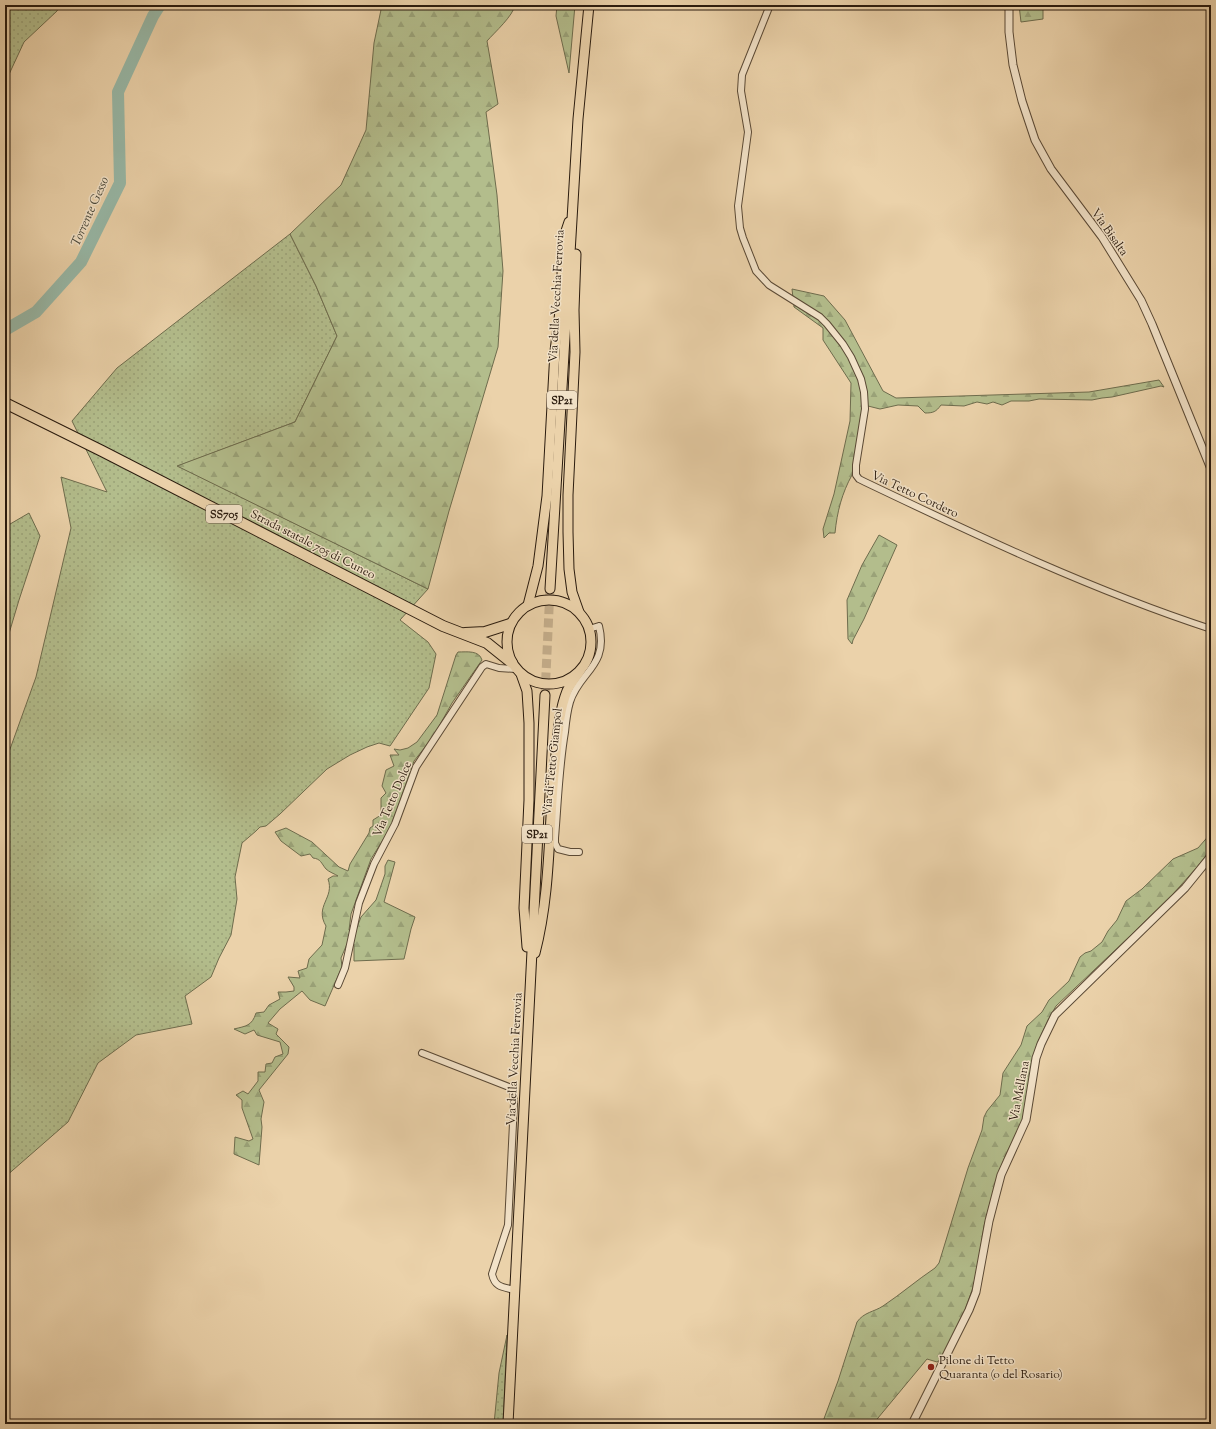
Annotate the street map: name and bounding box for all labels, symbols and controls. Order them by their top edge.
water label: Torrente Gesso [67,174,114,250]
street label: Via Bisalta [1086,205,1132,260]
street label: Via della Vecchia Ferrovia [545,229,570,363]
road number: SP21 [547,391,577,409]
street label: Via Tetto Cordero [868,467,962,523]
road number: SS705 [206,505,242,523]
street label: Strada statale 705 di Cuneo [247,505,379,585]
street label: Via di Tetto Giampol [538,707,568,817]
street label: Via Tetto Dolce [369,758,417,840]
road number: SP21 [522,825,552,843]
street label: Via della Vecchia Ferrovia [503,992,528,1126]
street label: Via Mellana [1005,1059,1035,1123]
place label: Pilone di Tetto Quaranta (o del Rosario) [939,1352,1063,1384]
marker: Pilone di Tetto Quaranta (o del Rosario) [926,1362,936,1372]

